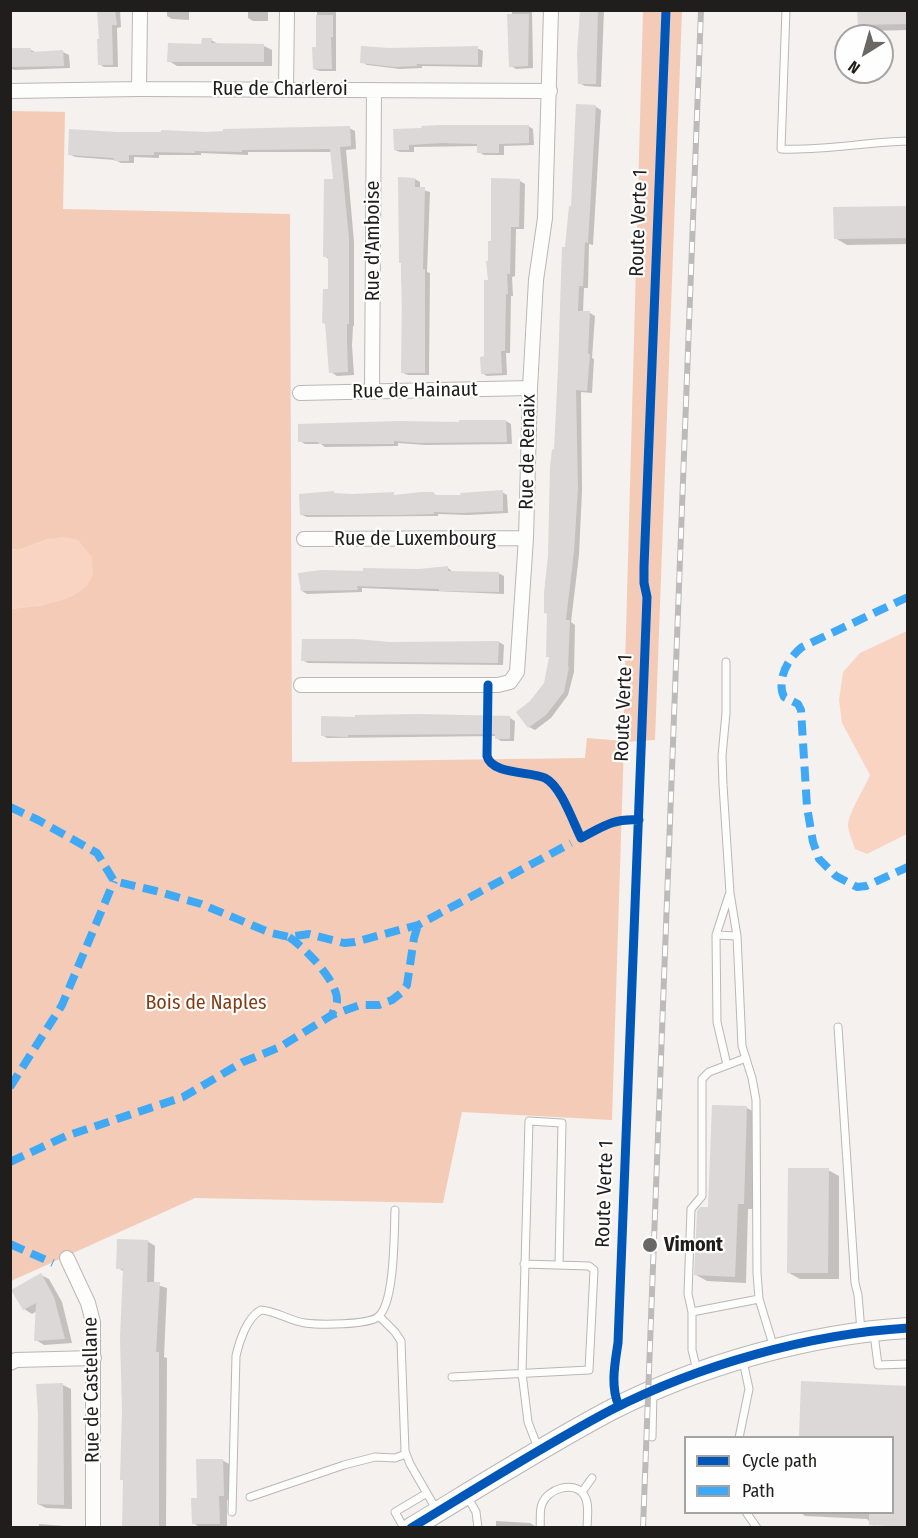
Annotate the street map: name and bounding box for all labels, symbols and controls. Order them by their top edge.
north arrow [834,24,894,84]
text: N [845,57,864,78]
street label: Rue de Charleroi [212,77,348,101]
street label: Route Verte 1 [625,169,653,277]
street label: Rue d'Amboise [361,181,385,301]
street label: Rue de Hainaut [352,378,478,404]
street label: Rue de Renaix [515,394,541,510]
street label: Rue de Luxembourg [334,527,496,551]
street label: Route Verte 1 [610,654,638,762]
park label: Bois de Naples [145,991,267,1015]
street label: Route Verte 1 [591,1140,619,1248]
place label: Vimont [664,1233,723,1257]
marker: Vimont [641,1236,659,1254]
street label: Rue de Castellane [79,1317,105,1463]
legend [684,1436,894,1514]
text: Cycle path [742,1450,817,1472]
text: Path [742,1480,775,1502]

